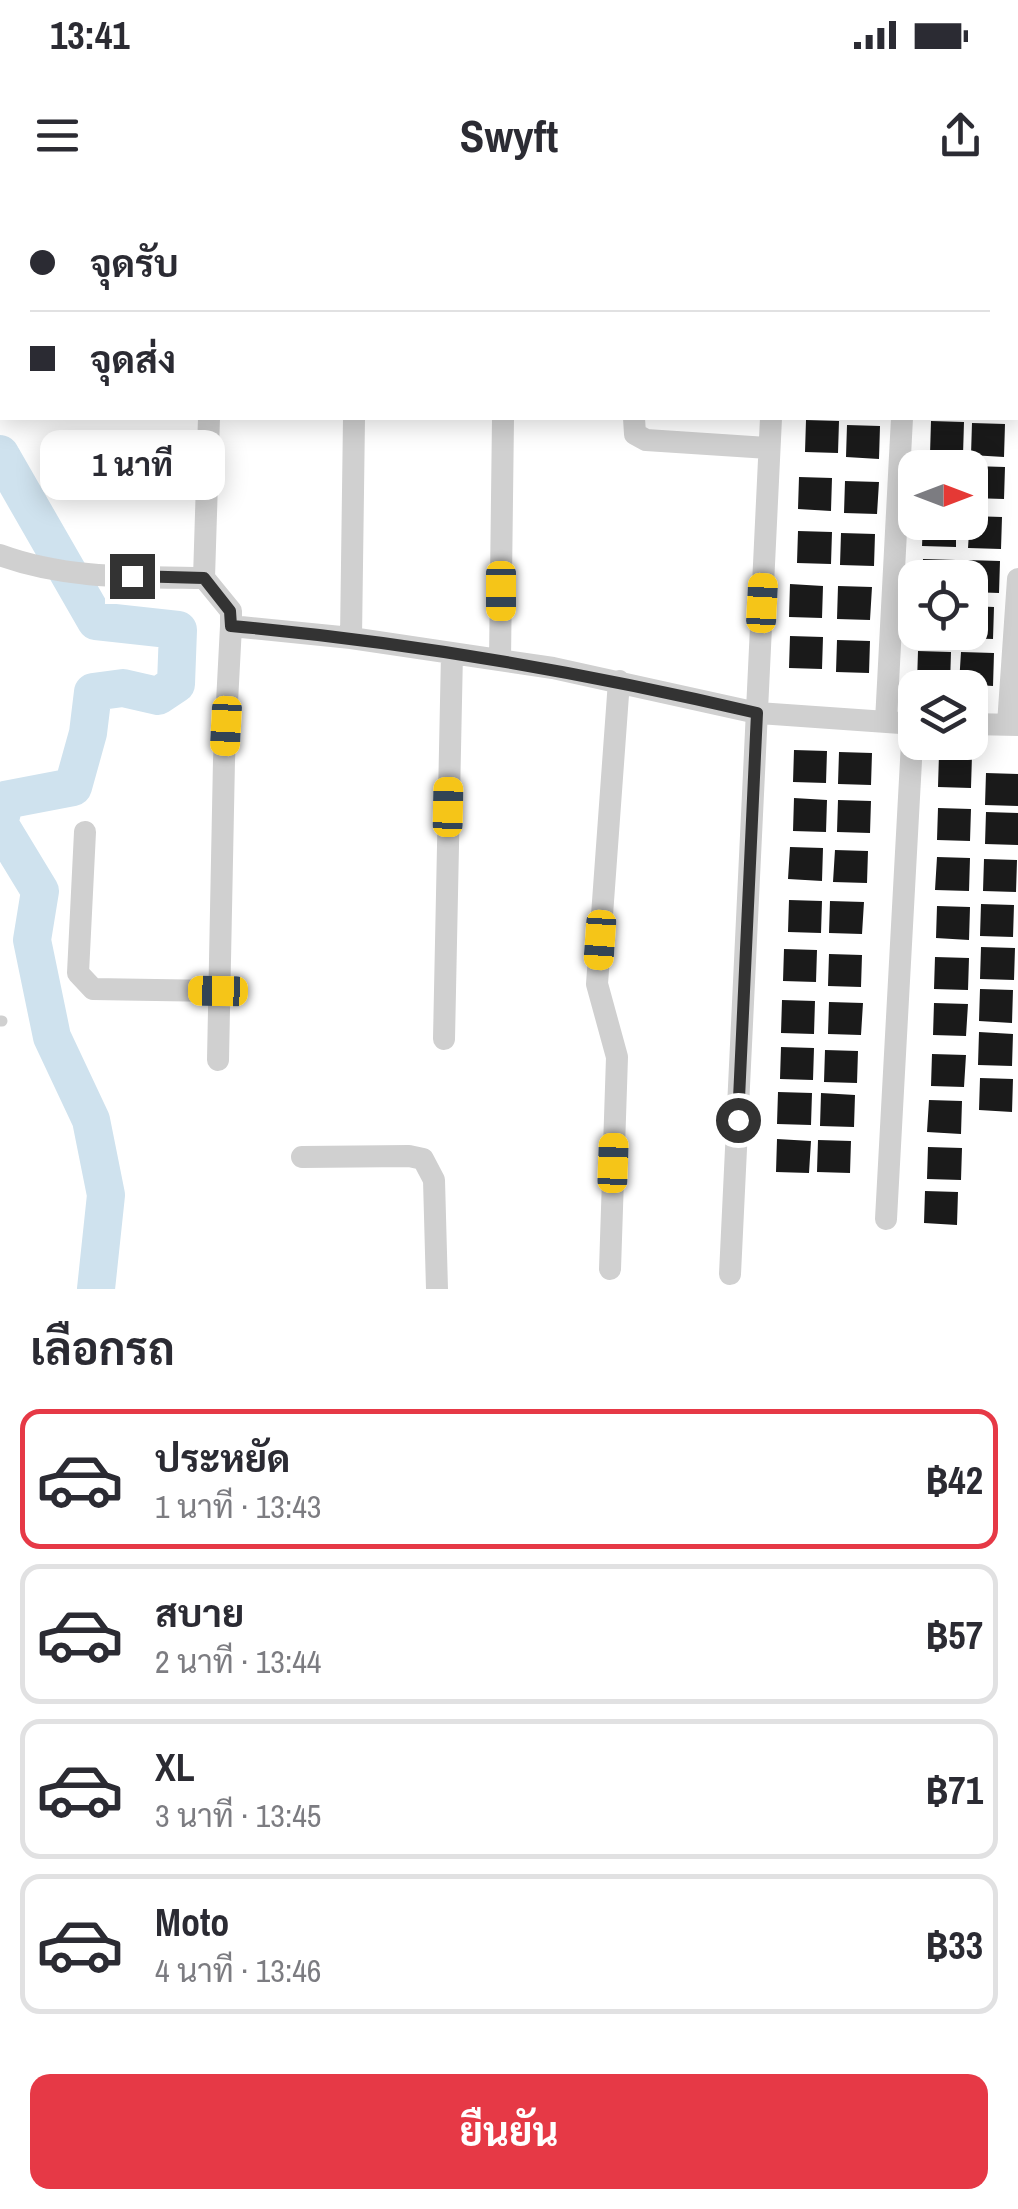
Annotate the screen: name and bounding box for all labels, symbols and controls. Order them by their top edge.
text: 13:41 [50,10,130,61]
text: Swyft [460,105,558,166]
icon: menu [30,108,85,163]
icon: share [933,108,988,163]
text: จุดรับ [90,238,179,289]
text: จุดส่ง [90,334,176,385]
callout: 1 นาที [39,431,224,501]
text: 1 นาที [92,443,173,486]
north arrow [898,450,988,540]
map controls [898,450,988,760]
route end [110,554,155,599]
button: locate [898,560,988,650]
car [486,561,516,621]
car [745,572,779,634]
button: layers [898,670,988,760]
car [209,695,243,757]
car [432,777,464,837]
car [583,909,617,971]
car [188,975,248,1007]
route start [716,1098,761,1143]
car [597,1132,629,1194]
text: เลือกรถ [30,1318,175,1379]
text: ประหยัด [155,1433,290,1484]
icon: car [35,1434,125,1524]
text: ฿42 [925,1455,983,1506]
text: 1 นาที · 13:43 [155,1485,321,1528]
text: สบาย [155,1588,244,1639]
icon: car [35,1589,125,1679]
text: ฿57 [925,1610,983,1661]
text: 2 นาที · 13:44 [155,1640,321,1683]
text: XL [155,1742,195,1793]
icon: car [35,1744,125,1834]
text: ฿71 [925,1765,983,1816]
text: 3 นาที · 13:45 [155,1794,321,1837]
text: Moto [155,1897,229,1948]
icon: car [35,1899,125,1989]
text: ฿33 [925,1920,983,1971]
text: 4 นาที · 13:46 [155,1949,321,1992]
button: ยืนยัน [30,2074,988,2189]

